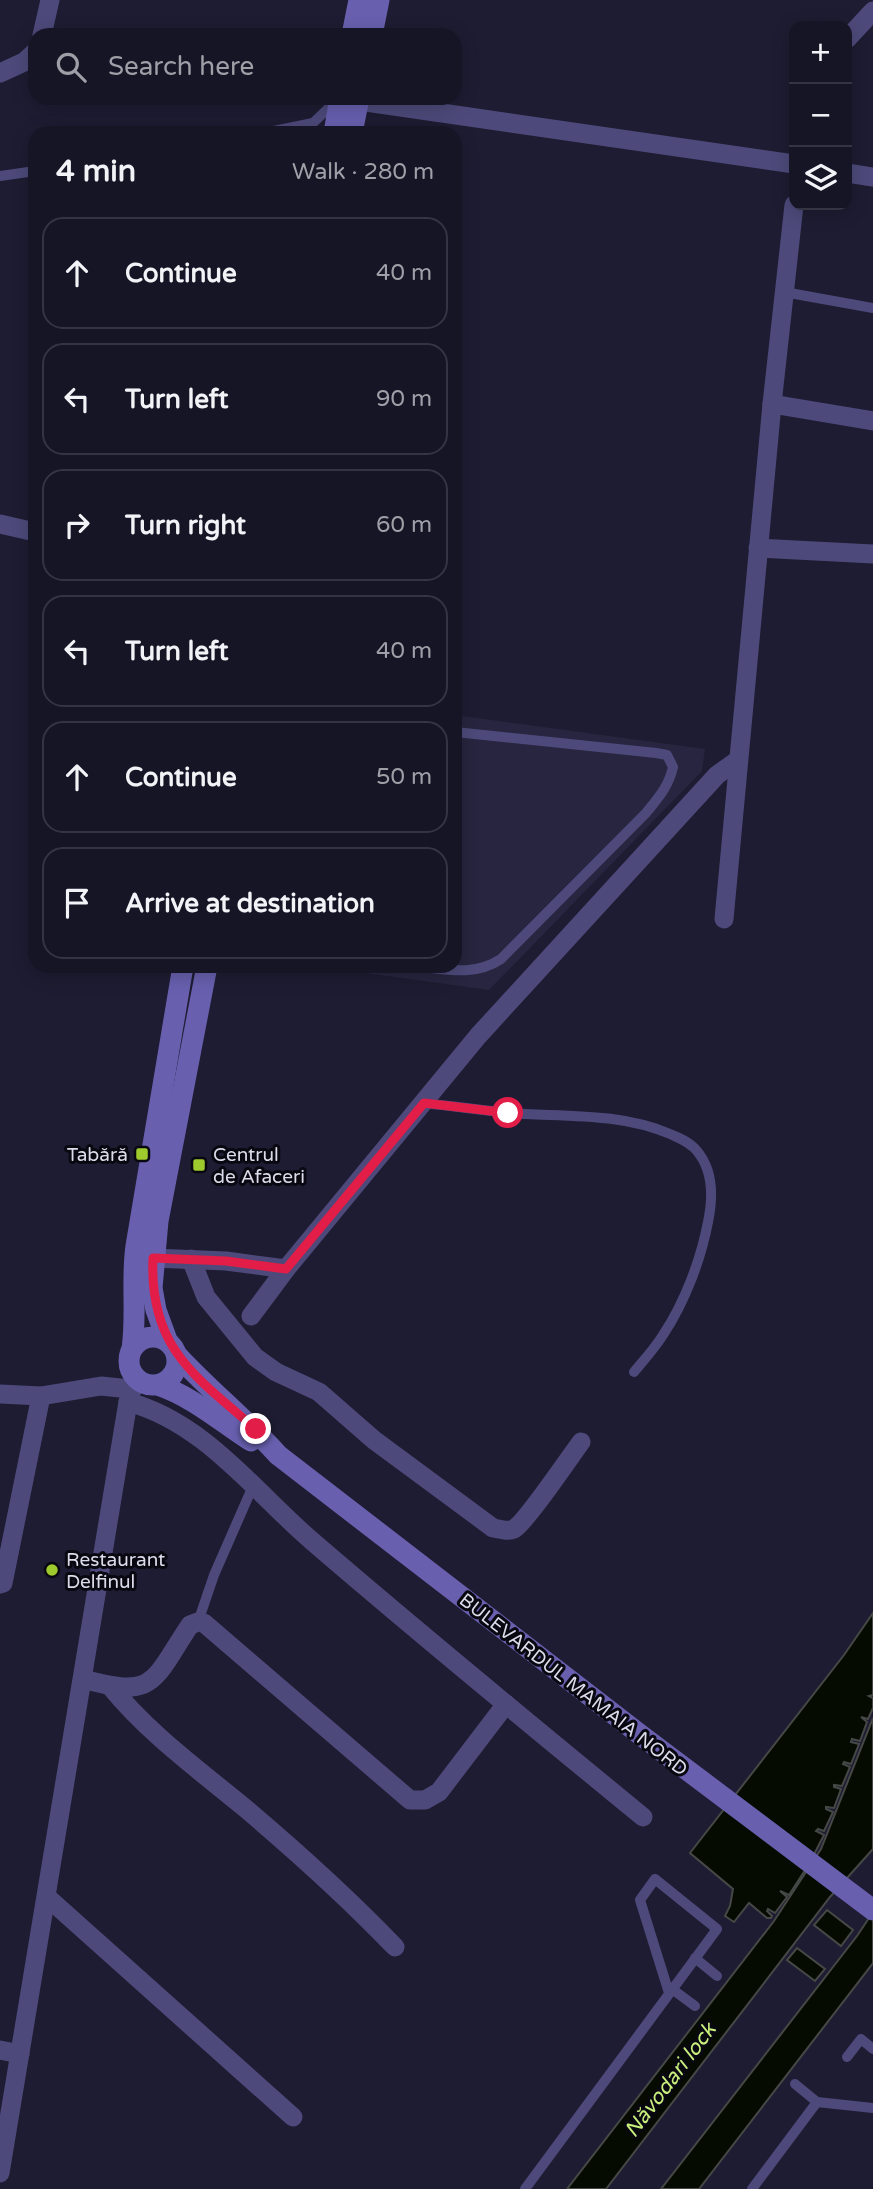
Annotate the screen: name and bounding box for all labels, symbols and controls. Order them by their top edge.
map controls [789,21,852,210]
button: + [789,21,852,84]
search box [28,28,462,105]
icon: search [52,48,90,86]
text: Search here [108,51,254,82]
button: − [789,84,852,147]
button: layers [789,147,852,210]
text: 4 min [56,153,136,190]
text: Walk · 280 m [292,158,434,186]
icon: ahead [58,254,96,292]
text: Continue [125,258,237,289]
text: 40 m [376,259,432,287]
icon: left [58,380,96,418]
text: Turn left [125,384,228,415]
text: 90 m [376,385,432,413]
icon: right [58,506,96,544]
text: Turn right [125,510,246,541]
text: 60 m [376,511,432,539]
icon: left [58,632,96,670]
text: Turn left [125,636,228,667]
text: 40 m [376,637,432,665]
icon: ahead [58,758,96,796]
text: Continue [125,762,237,793]
text: 50 m [376,763,432,791]
icon: arrive [58,884,96,922]
text: Arrive at destination [125,888,375,919]
route start [492,1097,523,1128]
place label: Tabără [67,1144,128,1166]
place label: Centrul de Afaceri [213,1144,305,1188]
marker: Tabără [134,1146,150,1162]
marker: Centrul de Afaceri [191,1157,207,1173]
route end [240,1413,271,1444]
place label: Restaurant Delfinul [66,1549,165,1593]
marker: Restaurant Delfinul [44,1562,60,1578]
street label: BULEVARDUL MAMAIA NORD [455,1589,692,1781]
water label: Năvodari lock [619,2017,722,2142]

